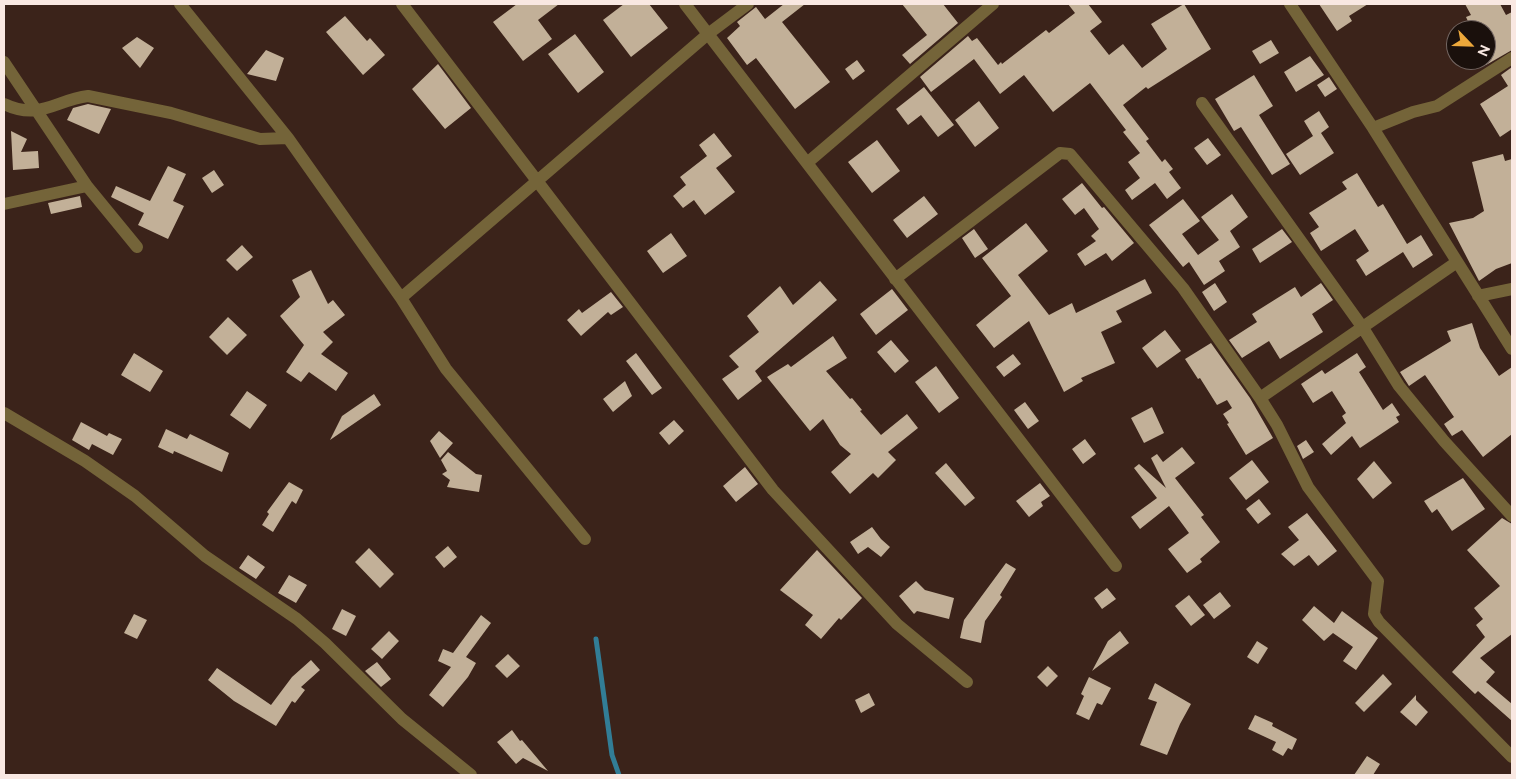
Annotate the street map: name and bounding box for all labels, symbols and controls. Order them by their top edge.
north arrow [1446,20,1496,70]
text: N [1474,43,1493,59]

